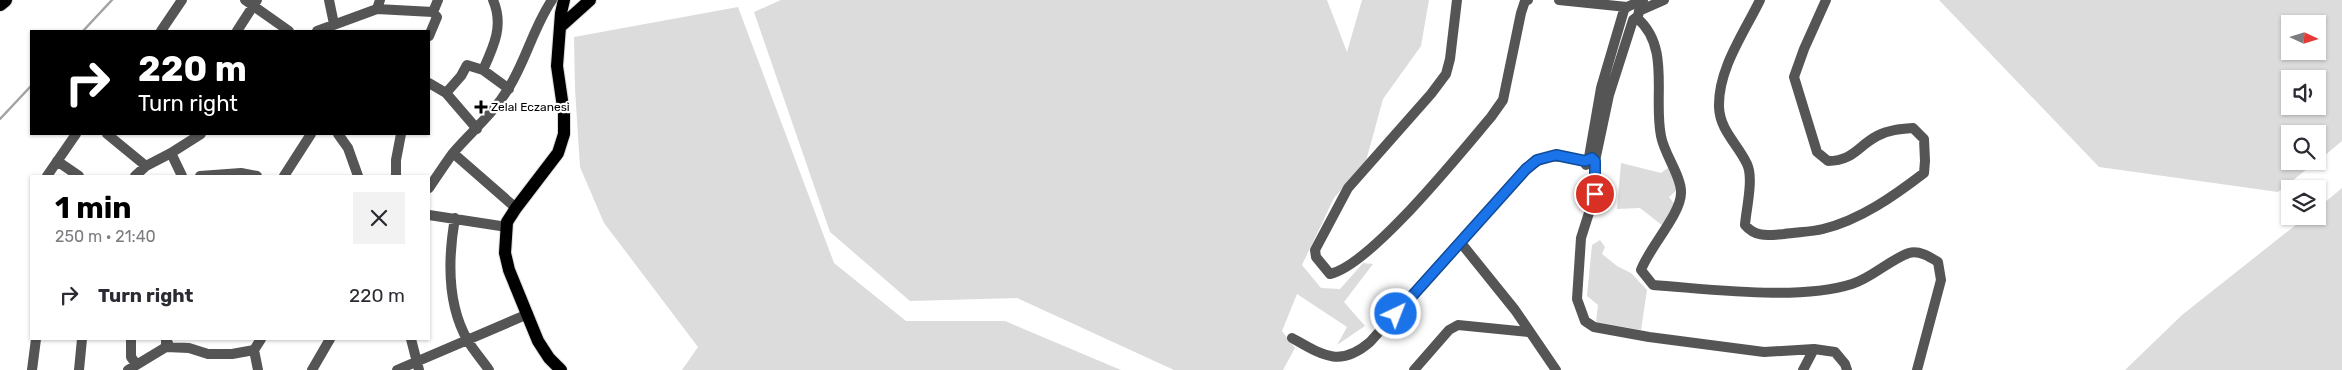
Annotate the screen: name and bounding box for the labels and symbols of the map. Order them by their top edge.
north arrow [2281,15,2326,60]
place label: Zelal Eczanesi [491,100,570,114]
marker: Zelal Eczanesi [475,101,487,113]
pin [1574,173,1616,215]
position arrow [1369,287,1421,339]

